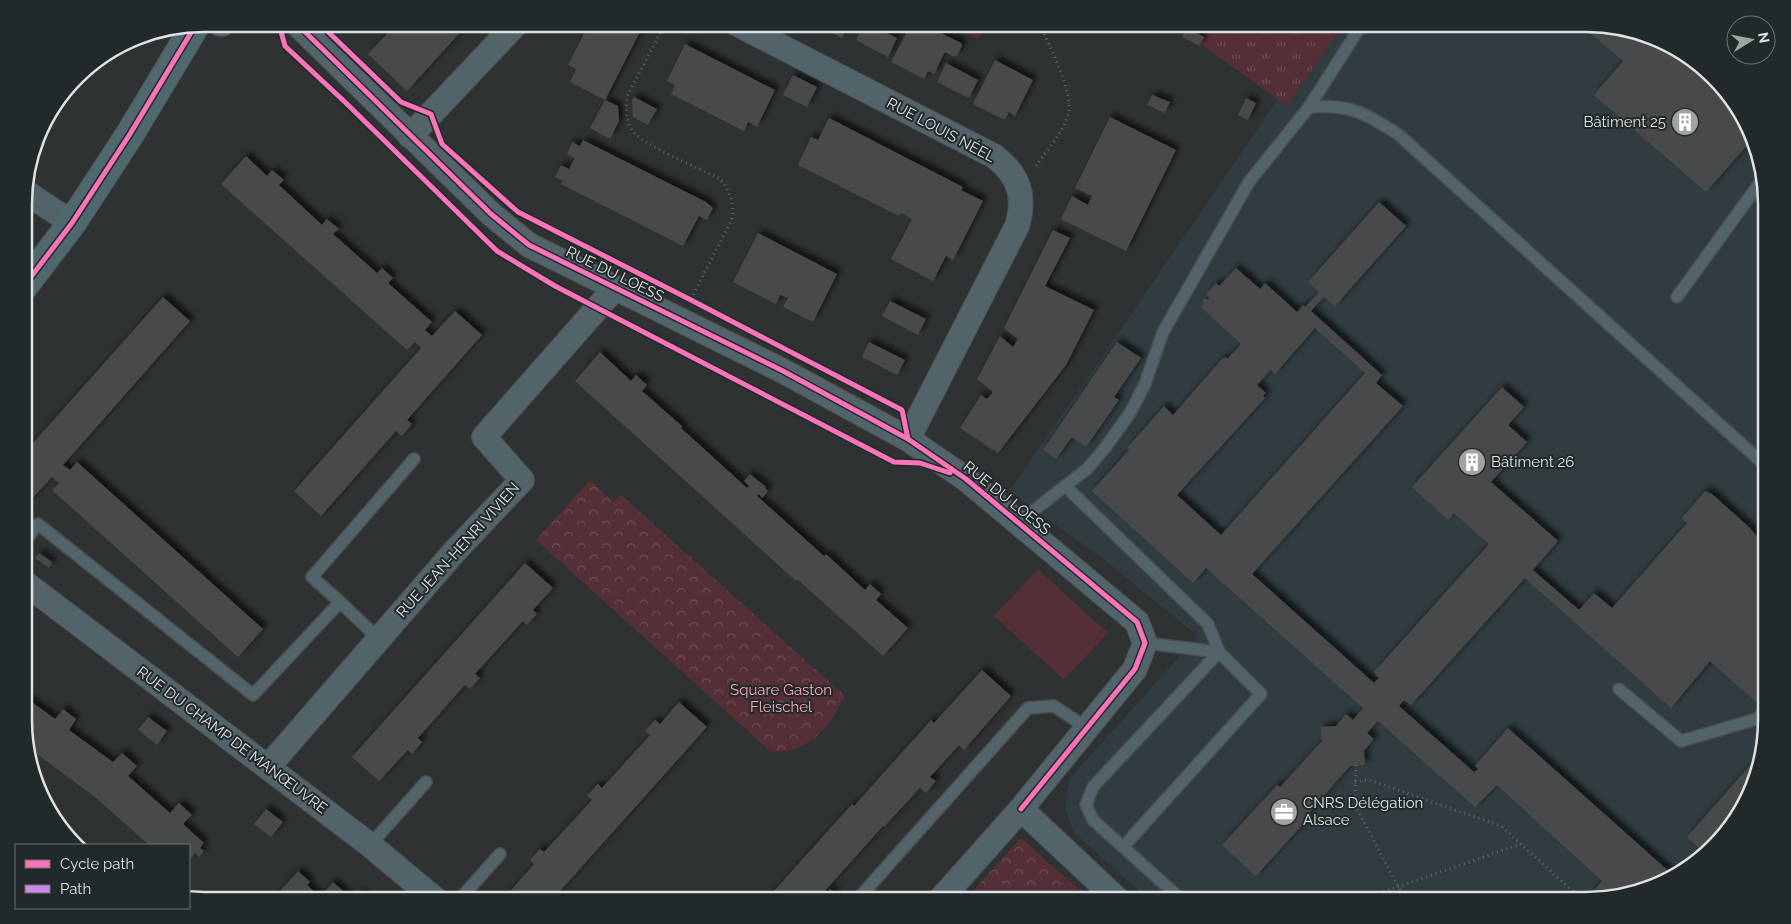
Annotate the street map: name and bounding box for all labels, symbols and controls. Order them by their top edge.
north arrow [1726,15,1776,65]
text: N [1755,31,1773,44]
street label: RUE LOUIS NÉEL [884,94,999,166]
building icon: Bâtiment 25 [1670,107,1700,137]
place label: Bâtiment 25 [1583,113,1666,131]
street label: RUE DU LOESS [563,242,667,306]
building icon: Bâtiment 26 [1457,447,1487,477]
place label: Bâtiment 26 [1491,453,1574,471]
street label: RUE DU LOESS [960,457,1054,539]
street label: RUE JEAN-HENRI VIVIEN [393,479,523,621]
street label: RUE DU CHAMP DE MANŒUVRE [133,662,331,818]
park label: Square Gaston Fleischel [730,681,832,716]
place label: CNRS Délégation Alsace [1303,794,1423,829]
office icon: CNRS Délégation Alsace [1269,797,1299,827]
legend [15,844,190,909]
text: Cycle path [60,855,134,873]
text: Path [60,880,91,898]

